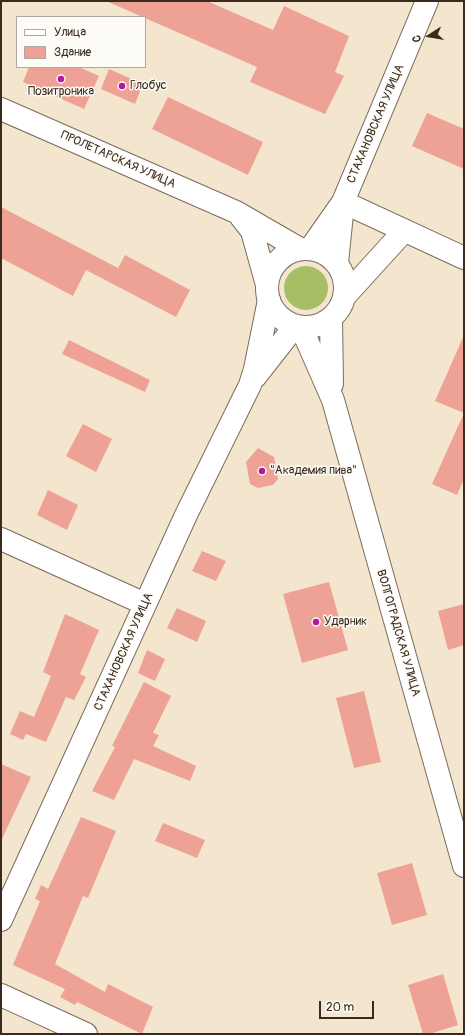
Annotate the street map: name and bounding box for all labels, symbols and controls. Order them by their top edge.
legend [16,16,146,68]
north arrow [409,16,449,56]
text: Улица [54,25,86,40]
text: С [410,34,424,43]
text: Здание [54,45,91,60]
street label: СТАХАНОВСКАЯ УЛИЦА [344,62,408,186]
marker: Позитроника [56,74,66,84]
place label: Глобус [130,79,167,93]
marker: Глобус [117,81,127,91]
place label: Позитроника [28,85,94,99]
street label: ПРОЛЕТАРСКАЯ УЛИЦА [58,128,178,192]
place label: "Академия пива" [270,464,357,478]
marker: "Академия пива" [257,466,267,476]
street label: ВОЛГОГРАДСКАЯ УЛИЦА [373,568,423,698]
street label: СТАХАНОВСКАЯ УЛИЦА [91,591,157,713]
place label: Ударник [324,615,367,629]
marker: Ударник [311,617,321,627]
scale bar [321,993,376,1019]
text: 20 m [326,1000,354,1015]

